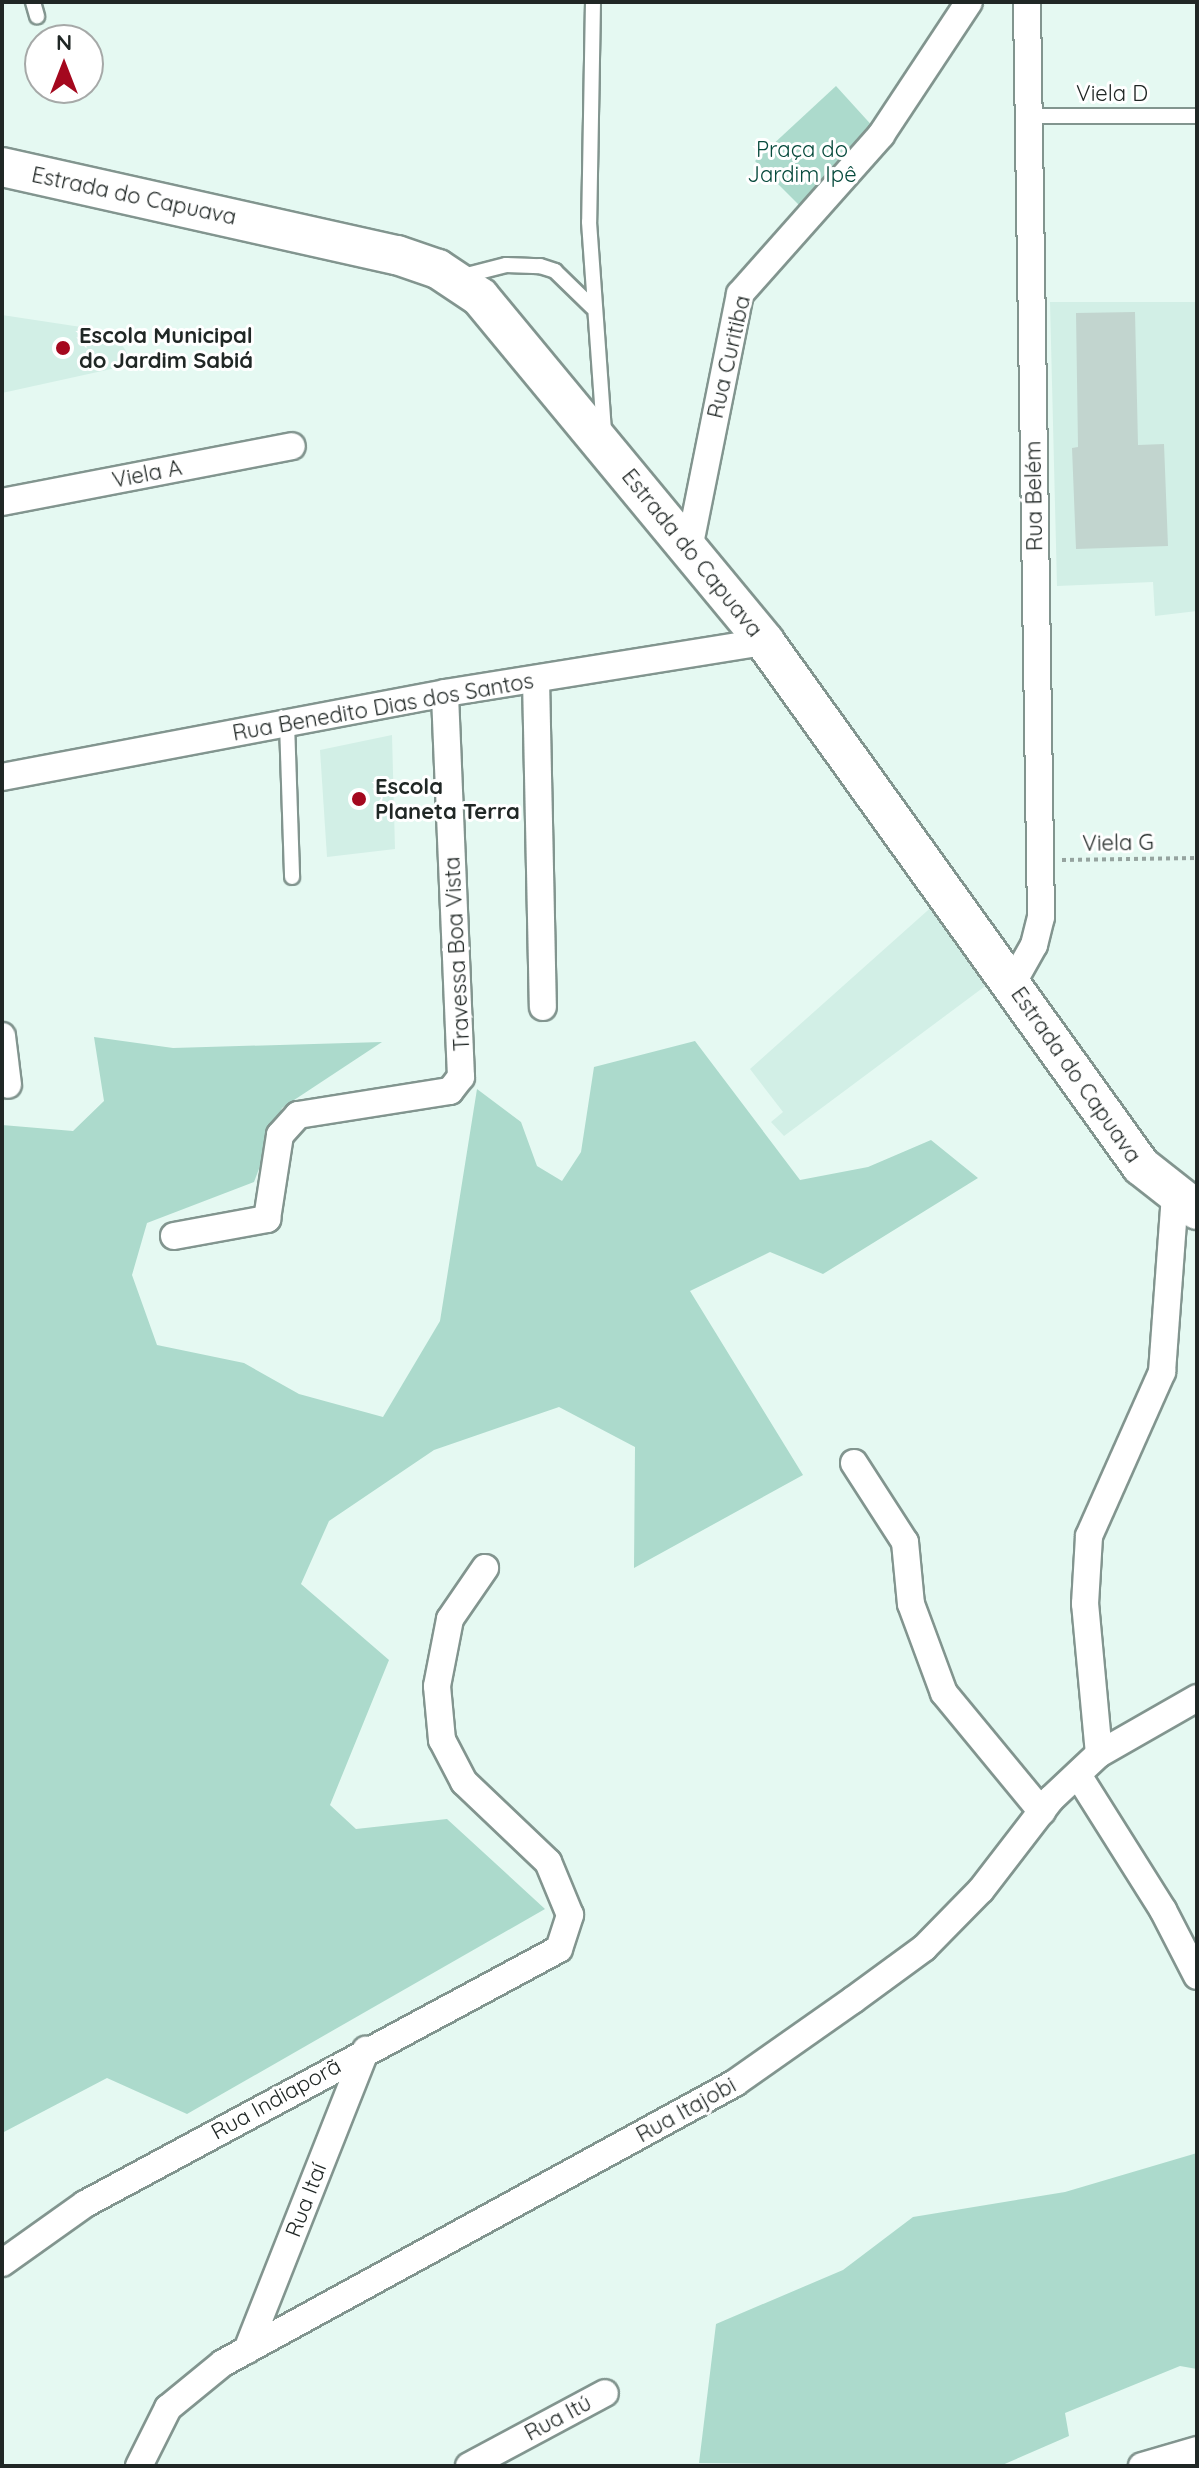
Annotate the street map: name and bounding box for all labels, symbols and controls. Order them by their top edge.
north arrow [24,24,104,104]
text: N [56,28,72,56]
street label: Viela D [1076,81,1148,107]
park label: Praça do Jardim Ipê [747,136,857,188]
street label: Estrada do Capuava [29,161,239,231]
street label: Rua Curitiba [702,293,756,421]
place label: Escola Municipal do Jardim Sabiá [79,322,253,374]
marker: Escola Municipal do Jardim Sabiá [54,339,72,357]
street label: Rua Belém [1020,441,1048,551]
street label: Viela A [110,454,184,494]
street label: Estrada do Capuava [616,464,768,642]
street label: Rua Benedito Dias dos Santos [230,667,536,747]
place label: Escola Planeta Terra [375,773,520,824]
marker: Escola Planeta Terra [350,790,368,808]
street label: Viela G [1082,829,1154,857]
street label: Travessa Boa Vista [439,856,475,1052]
street label: Estrada do Capuava [1005,982,1147,1168]
street label: Rua Indiaporã [207,2053,345,2145]
street label: Rua Itajobi [632,2072,740,2148]
street label: Rua Itaí [280,2159,332,2241]
street label: Rua Itú [520,2389,596,2447]

